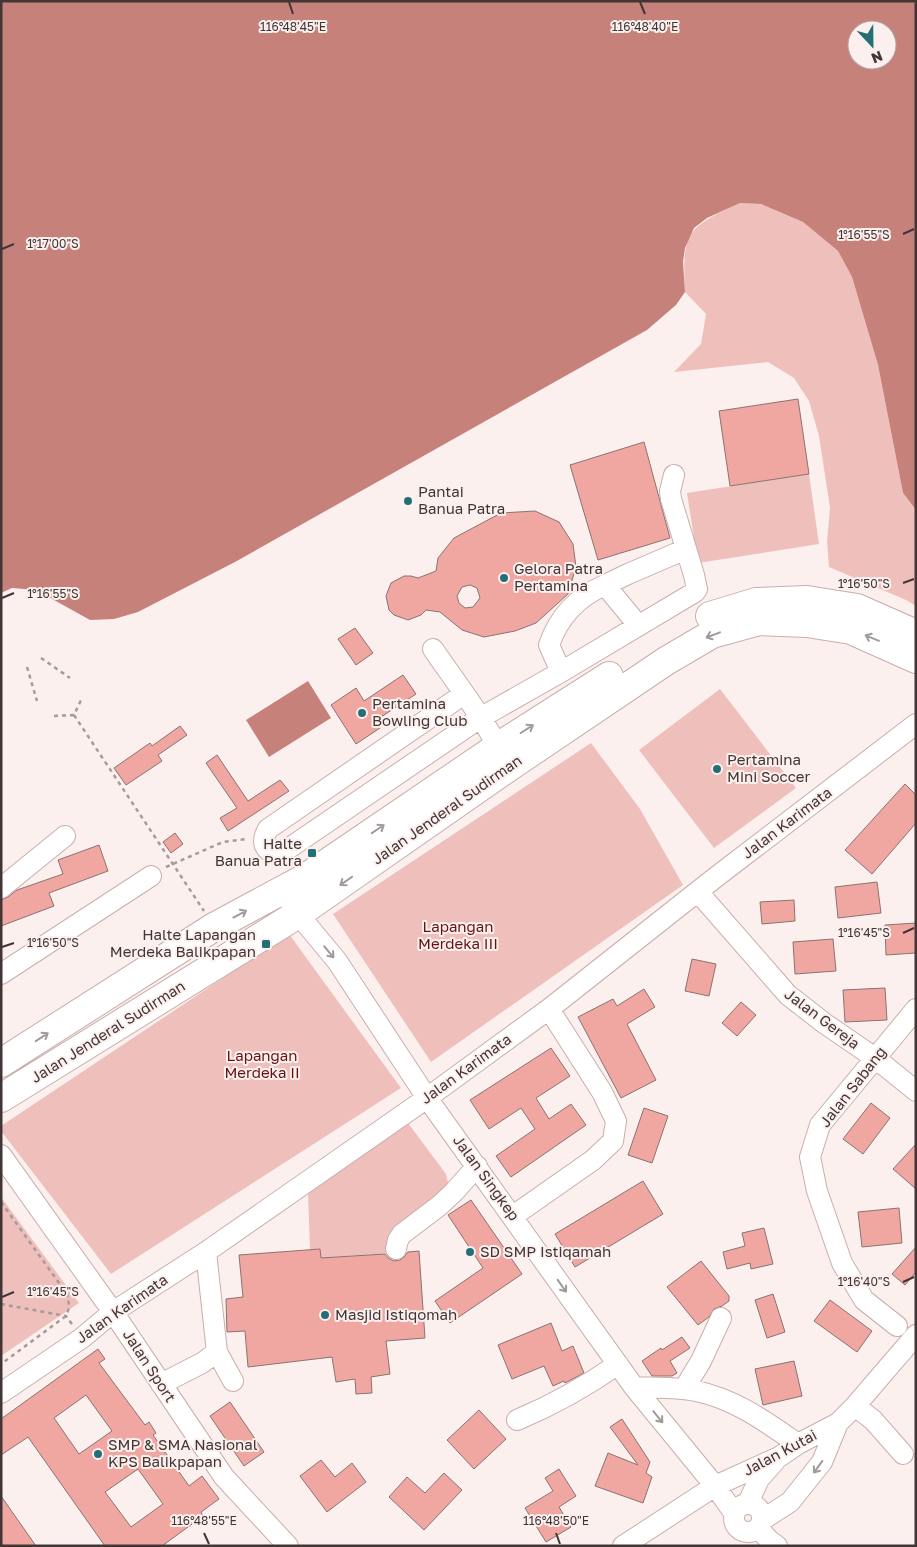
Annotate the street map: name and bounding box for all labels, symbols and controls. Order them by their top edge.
text: 116°48'45"E [260,19,326,34]
text: 116°48'40"E [612,19,678,34]
north arrow [847,20,897,70]
text: N [869,48,885,67]
text: 1°16'55"S [838,227,890,242]
text: 1°17'00"S [27,236,79,251]
place label: Pantai Banua Patra [418,482,505,517]
marker: Pantai Banua Patra [402,495,414,507]
place label: Gelora Patra Pertamina [514,559,603,594]
marker: Gelora Patra Pertamina [498,572,510,584]
text: 1°16'50"S [838,576,890,591]
text: 1°16'55"S [27,586,79,601]
one-way arrow [706,631,722,640]
one-way arrow [865,633,880,643]
place label: Pertamina Bowling Club [372,694,467,729]
marker: Pertamina Bowling Club [356,707,368,719]
one-way arrow [520,723,534,733]
place label: Pertamina Mini Soccer [727,750,811,785]
street label: Jalan Jenderal Sudirman [368,751,525,868]
marker: Pertamina Mini Soccer [711,763,723,775]
street label: Jalan Karimata [738,783,835,862]
one-way arrow [370,824,384,834]
place label: Halte Banua Patra [215,834,302,869]
marker: Halte Banua Patra [306,847,318,859]
one-way arrow [339,876,353,886]
one-way arrow [232,909,247,919]
park label: Lapangan Merdeka III [418,917,498,952]
place label: Halte Lapangan Merdeka Balikpapan [110,925,256,960]
text: 1°16'45"S [838,925,890,940]
text: 1°16'50"S [27,935,79,950]
marker: Halte Lapangan Merdeka Balikpapan [260,938,272,950]
one-way arrow [323,945,334,958]
street label: Jalan Jenderal Sudirman [27,976,188,1086]
street label: Jalan Gereja [782,984,864,1052]
street label: Jalan Karimata [417,1029,514,1107]
one-way arrow [35,1032,49,1042]
street label: Jalan Sabang [815,1043,889,1130]
park label: Lapangan Merdeka II [224,1046,300,1081]
street label: Jalan Singkep [450,1131,524,1224]
place label: SD SMP Istiqamah [480,1242,611,1260]
marker: SD SMP Istiqamah [464,1246,476,1258]
street label: Jalan Karimata [72,1270,171,1346]
text: 1°16'40"S [838,1274,891,1289]
one-way arrow [557,1278,567,1292]
text: 1°16'45"S [27,1284,79,1299]
place label: Masjid Istiqomah [335,1305,457,1323]
marker: Masjid Istiqomah [319,1309,331,1321]
street label: Jalan Sport [120,1326,180,1405]
one-way arrow [653,1410,664,1423]
street label: Jalan Kutai [740,1425,819,1479]
place label: SMP & SMA Nasional KPS Balikpapan [108,1435,258,1470]
marker: SMP & SMA Nasional KPS Balikpapan [92,1448,104,1460]
one-way arrow [813,1460,823,1474]
text: 116°48'55"E [171,1513,237,1528]
text: 116°48'50"E [523,1513,589,1528]

